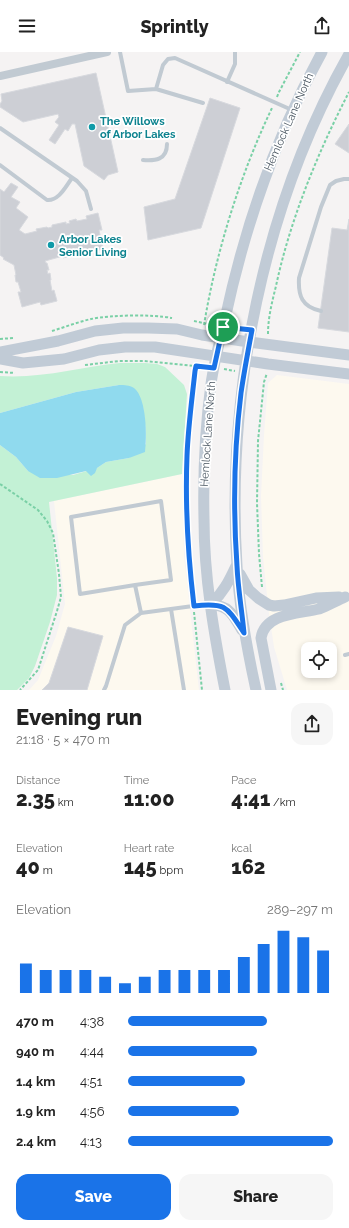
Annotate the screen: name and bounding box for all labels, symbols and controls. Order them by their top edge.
icon: menu [16,15,38,37]
icon: share [311,15,333,37]
text: Sprintly [140,16,209,37]
street label: Hemlock Lane North [262,71,316,173]
place label: The Willows of Arbor Lakes [100,115,176,141]
marker: The Willows of Arbor Lakes [87,122,97,132]
place label: Arbor Lakes Senior Living [59,233,127,259]
marker: Arbor Lakes Senior Living [46,240,56,250]
pin [206,310,240,344]
icon: arrive [212,316,234,338]
street label: Hemlock Lane North [198,381,218,487]
map controls [301,642,337,678]
button: locate [301,642,337,678]
button: share [291,703,333,745]
text: Evening run [16,704,142,730]
text: 21:18 · 5 × 470 m [16,732,110,747]
text: Distance [16,774,60,787]
text: Time [124,774,149,787]
text: Pace [231,774,257,787]
text: 2.35 [16,787,55,811]
text: 11:00 [124,787,174,811]
text: 4:41 [231,787,270,811]
text: km [55,796,74,809]
text: /km [270,796,296,809]
text: Elevation [16,842,63,855]
text: Heart rate [124,842,174,855]
text: kcal [231,842,252,855]
text: 40 [16,855,40,879]
text: 145 [124,855,157,879]
text: 162 [231,855,265,879]
text: m [40,864,53,877]
text: bpm [157,864,183,877]
text: Elevation [16,902,71,917]
text: 289–297 m [267,902,333,917]
text: 470 m [16,1014,54,1029]
text: 4:38 [80,1014,104,1029]
text: 940 m [16,1044,54,1059]
text: 4:44 [80,1044,104,1059]
text: 1.4 km [16,1074,55,1089]
text: 4:51 [80,1074,102,1089]
text: 1.9 km [16,1104,55,1119]
text: 4:56 [80,1104,104,1119]
text: 2.4 km [16,1134,56,1149]
text: 4:13 [80,1134,102,1149]
button: Save [16,1174,171,1220]
button: Share [179,1174,333,1220]

